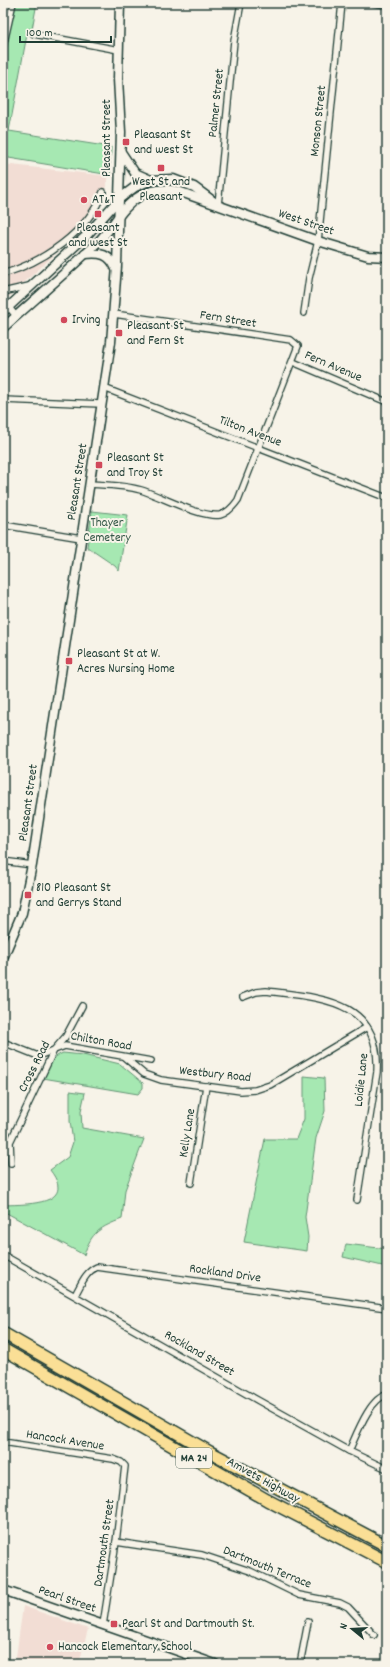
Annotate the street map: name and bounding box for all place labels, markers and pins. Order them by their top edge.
place label: Pleasant St and west St [134,126,193,160]
marker: Pleasant St and west St [121,137,131,147]
marker: West St and Pleasant [156,163,166,173]
place label: West St and Pleasant [132,173,190,207]
place label: AT&T [92,191,115,210]
marker: AT&T [79,195,89,205]
marker: Pleasant and west St [93,209,103,219]
place label: Pleasant and west St [68,219,128,253]
place label: Irving [72,311,101,330]
marker: Irving [59,315,69,325]
place label: Pleasant St and Fern St [127,317,184,351]
marker: Pleasant St and Fern St [114,328,124,338]
place label: Pleasant St and Troy St [107,449,164,483]
marker: Pleasant St and Troy St [94,460,104,470]
place label: Pleasant St at W. Acres Nursing Home [77,645,175,679]
marker: Pleasant St at W. Acres Nursing Home [64,656,74,666]
place label: 810 Pleasant St and Gerrys Stand [36,879,122,913]
marker: 810 Pleasant St and Gerrys Stand [23,890,33,900]
place label: Pearl St and Dartmouth St. [122,1615,254,1634]
marker: Pearl St and Dartmouth St. [109,1619,119,1629]
place label: Hancock Elementary School [58,1638,192,1657]
marker: Hancock Elementary School [45,1642,55,1652]

